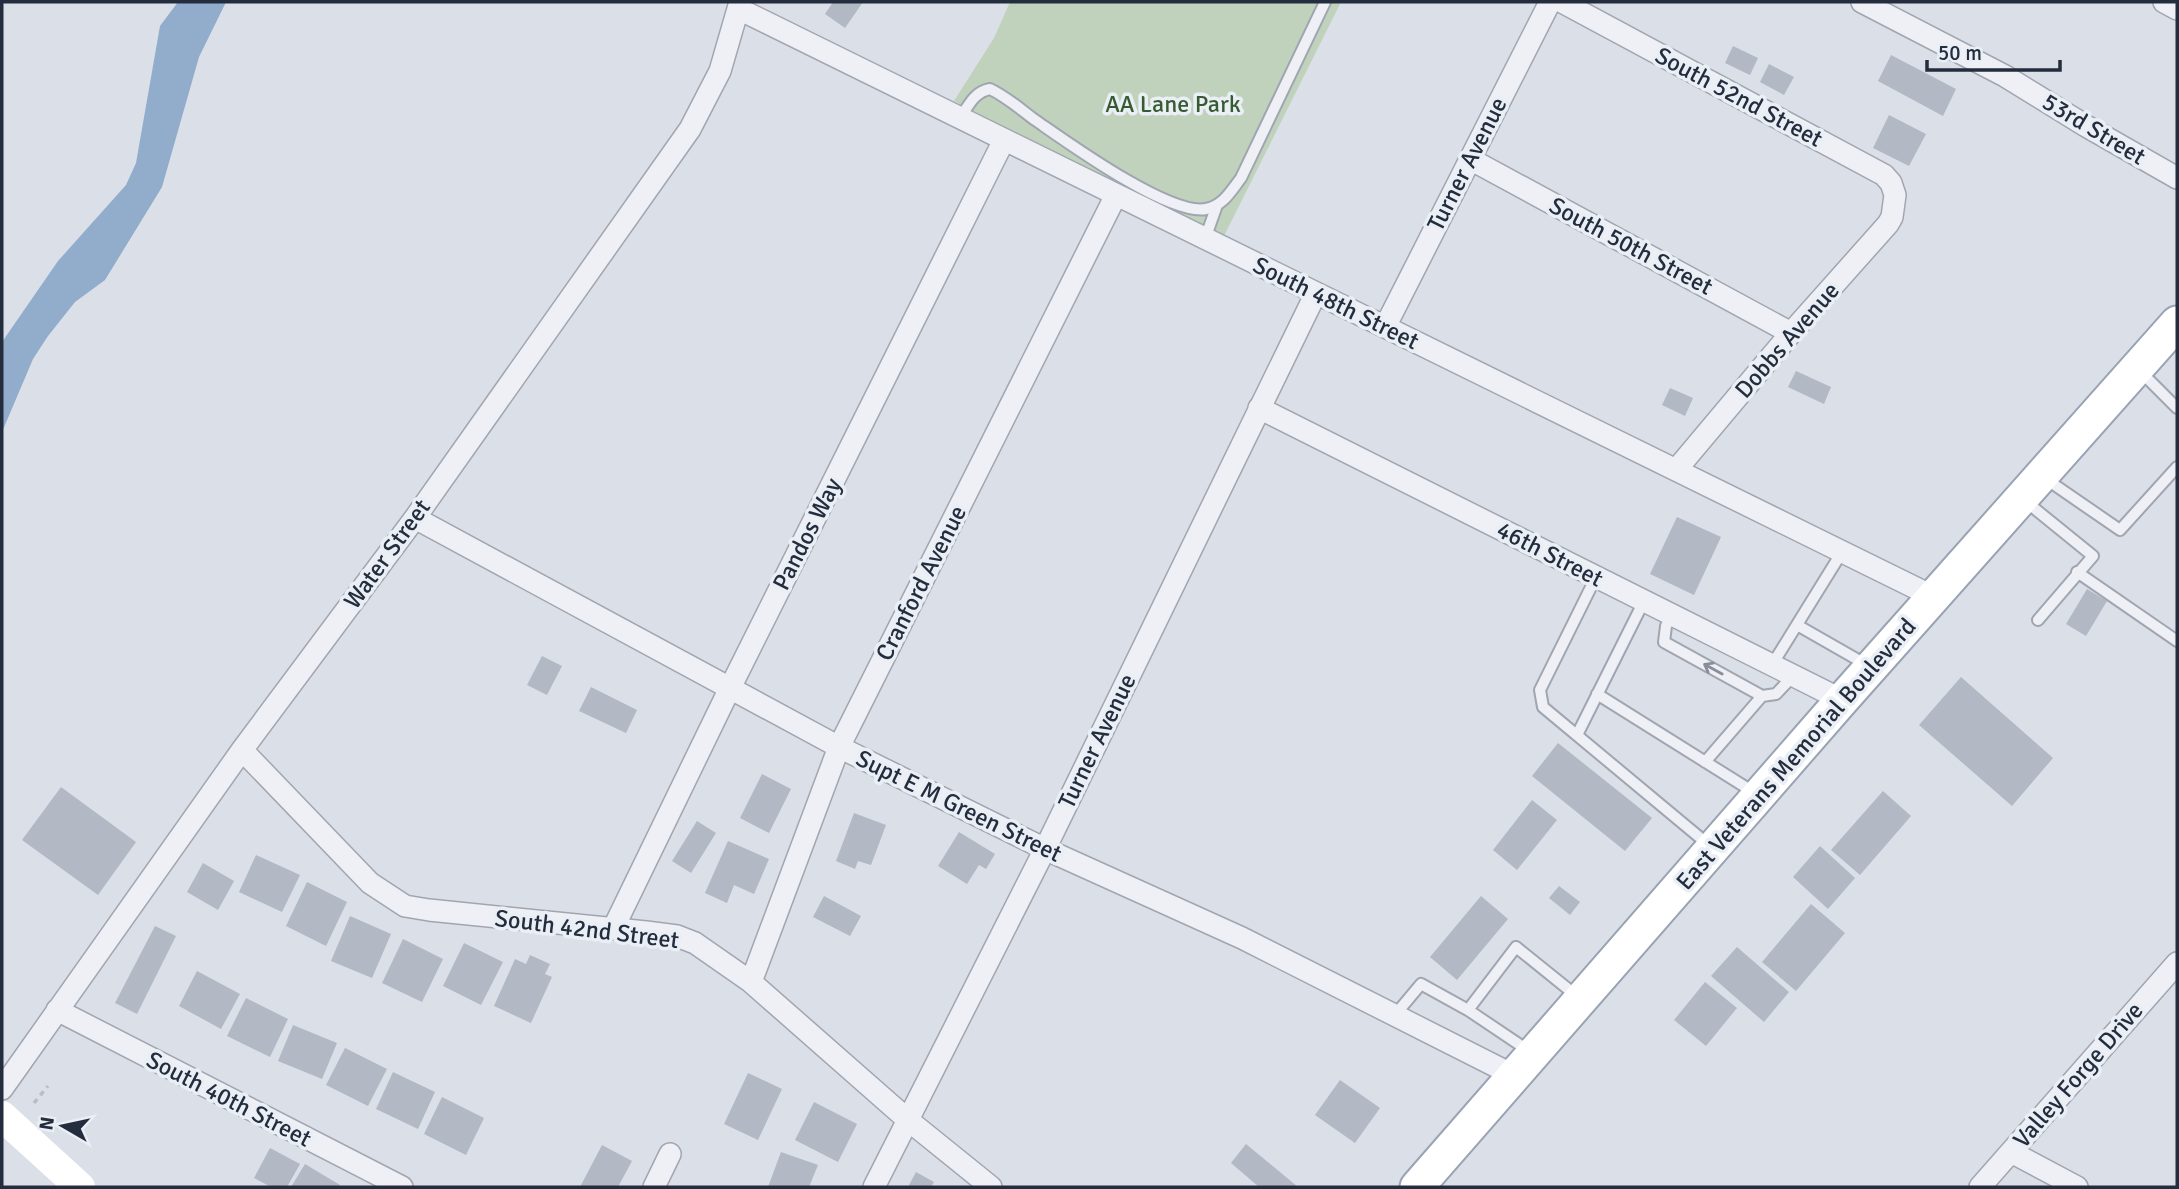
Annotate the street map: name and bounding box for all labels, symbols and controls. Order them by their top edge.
scale bar [1927,28,2060,72]
street label: South 52nd Street [1650,40,1828,154]
text: 50 m [1938,40,1982,66]
street label: 53rd Street [2037,87,2151,171]
park label: AA Lane Park [1105,89,1241,119]
street label: Turner Avenue [1420,92,1514,236]
street label: South 50th Street [1544,190,1718,302]
street label: South 48th Street [1248,250,1424,356]
street label: Dobbs Avenue [1728,276,1846,404]
street label: Pandos Way [766,473,848,595]
street label: Water Street [337,493,437,615]
street label: Cranford Avenue [869,500,973,666]
street label: 46th Street [1492,514,1608,594]
street label: East Veterans Memorial Boulevard [1670,612,1922,896]
one-way arrow [1703,662,1724,675]
street label: Turner Avenue [1051,669,1143,813]
street label: Supt E M Green Street [851,743,1067,869]
street label: South 42nd Street [493,903,681,955]
street label: Valley Forge Drive [2007,996,2149,1154]
street label: South 40th Street [142,1045,316,1153]
north arrow [28,1091,98,1161]
text: N [34,1115,60,1132]

